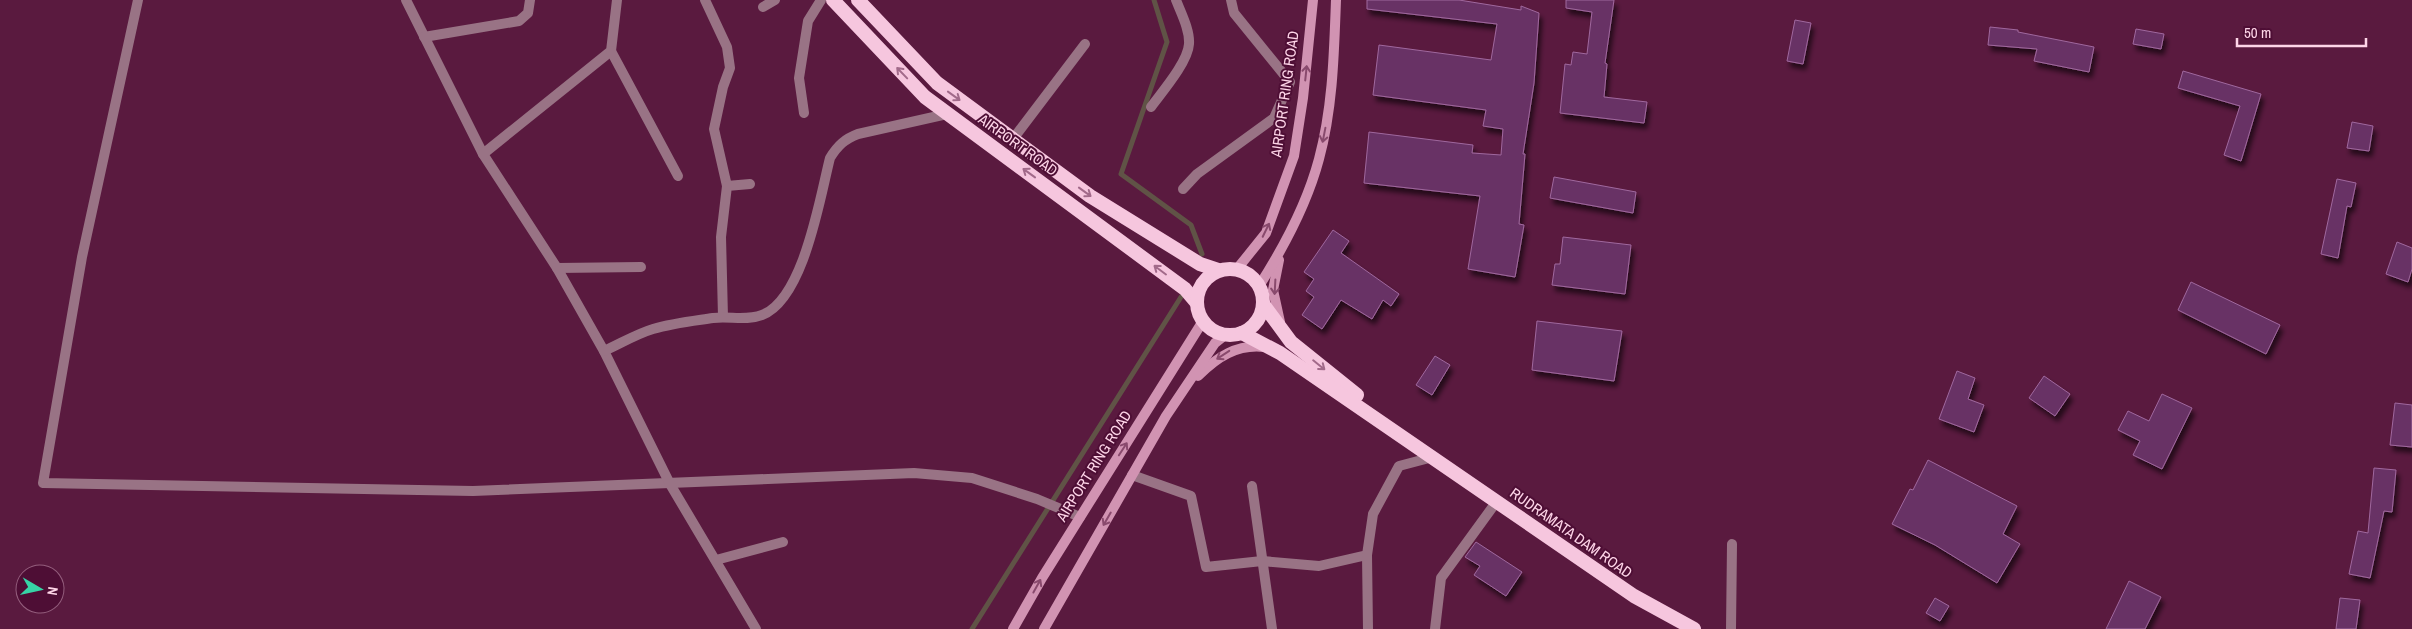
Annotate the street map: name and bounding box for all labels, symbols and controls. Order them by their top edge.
scale bar [2237,15,2366,47]
text: 50 m [2244,22,2271,43]
street label: AIRPORT RING ROAD [1265,29,1304,159]
one-way arrow [1301,66,1310,82]
one-way arrow [896,67,908,79]
one-way arrow [947,91,961,101]
street label: AIRPORT ROAD [974,108,1062,181]
one-way arrow [1318,127,1328,143]
one-way arrow [1022,168,1036,178]
one-way arrow [1078,187,1092,197]
one-way arrow [1262,223,1271,238]
one-way arrow [1153,265,1167,275]
one-way arrow [1270,279,1279,295]
one-way arrow [1217,351,1231,361]
one-way arrow [1313,360,1326,371]
street label: AIRPORT RING ROAD [1050,406,1136,526]
one-way arrow [1119,442,1129,456]
street label: RUDRAMATA DAM ROAD [1506,482,1637,583]
one-way arrow [1101,511,1111,526]
north arrow [15,564,65,614]
one-way arrow [1032,579,1042,594]
text: N [43,586,62,597]

